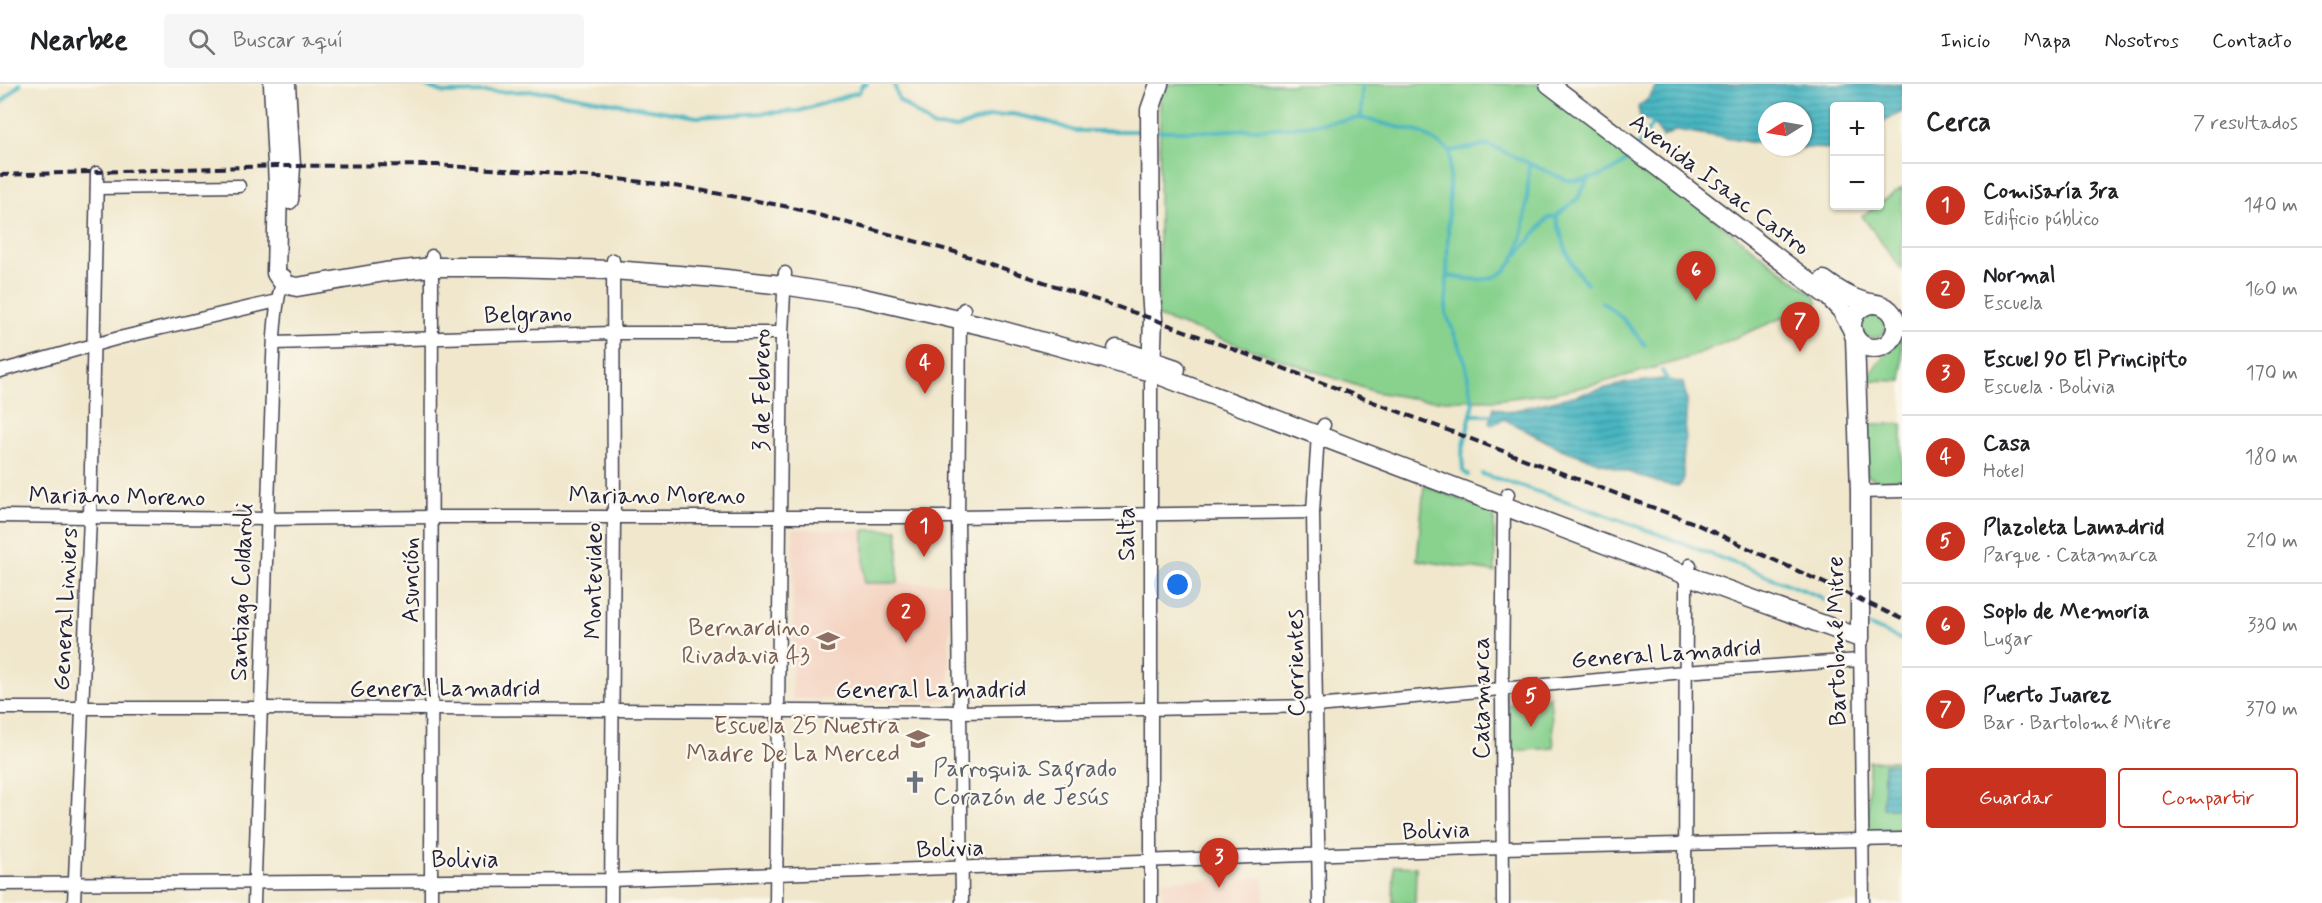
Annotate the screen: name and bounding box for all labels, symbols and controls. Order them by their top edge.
search box [164,14,584,68]
text: Nearbee [30,23,128,60]
icon: search [185,25,218,58]
text: Buscar aquí [233,27,343,55]
text: Inicio [1941,27,1991,55]
text: Mapa [2024,27,2071,55]
text: Nosotros [2104,27,2179,55]
text: Contacto [2212,27,2292,55]
north arrow [1758,102,1812,156]
map controls [1830,102,1884,210]
button: + [1830,102,1884,156]
text: Cerca [1926,106,1991,140]
street label: Avenida Isaac Castro [1623,107,1816,263]
text: 7 resultados [2193,110,2298,137]
button: − [1830,156,1884,210]
text: Comisaría 3ra [1983,178,2119,206]
text: 1 [1941,192,1950,219]
text: 140 m [2244,192,2298,219]
text: Edificio público [1983,206,2099,233]
pin: 6 [1676,252,1716,301]
text: Normal [1983,262,2056,290]
text: 2 [1941,276,1950,303]
text: 160 m [2245,276,2298,303]
text: Escuela [1983,290,2043,317]
street label: Belgrano [484,299,572,334]
pin: 7 [1780,302,1820,352]
street label: 3 de Febrero [747,329,778,451]
pin: 4 [906,344,944,394]
text: Escuel 90 El Principito [1983,346,2187,374]
text: 3 [1941,360,1950,387]
text: 170 m [2246,360,2298,387]
text: Escuela · Bolivia [1983,374,2115,401]
text: Casa [1983,430,2031,458]
text: 4 [1940,444,1951,471]
text: 180 m [2245,444,2298,471]
text: Hotel [1983,458,2024,485]
street label: Mariano Moreno [28,480,206,515]
street label: Mariano Moreno [569,481,745,512]
street label: Santiago Coldaroli [224,502,261,682]
street label: Salta [1112,507,1143,561]
pin: 1 [904,508,944,557]
text: Plazoleta Lamadrid [1983,514,2164,542]
street label: Montevideo [579,523,610,640]
street label: General Liniers [47,526,86,692]
text: 5 [1940,528,1952,555]
text: 210 m [2246,528,2298,555]
street label: Asunción [396,537,427,623]
text: Parque · Catamarca [1983,542,2158,569]
street label: Bartolomé Mitre [1821,556,1854,726]
your location [1163,570,1192,599]
pin: 2 [886,594,926,643]
text: Soplo de Memoria [1983,598,2150,626]
street label: Corrientes [1280,609,1313,717]
text: 6 [1940,612,1951,639]
text: 330 m [2247,612,2298,639]
place label: Bernardino Rivadavia 43 [681,613,810,672]
text: Lugar [1983,626,2032,653]
school or university icon: Bernardino Rivadavia 43 [815,628,841,654]
street label: General Lamadrid [1570,632,1762,677]
street label: Catamarca [1467,637,1498,759]
street label: General Lamadrid [350,674,540,705]
street label: General Lamadrid [836,675,1026,706]
pin: 5 [1512,678,1550,727]
text: Puerto Juarez [1983,682,2112,710]
text: 7 [1939,696,1952,723]
text: 370 m [2246,696,2298,723]
text: Bar · Bartolomé Mitre [1983,710,2171,737]
place label: Escuela 25 Nuestra Madre De La Merced [686,711,900,770]
school or university icon: Escuela 25 Nuestra Madre De La Merced [905,726,931,752]
place label: Parroquia Sagrado Corazón de Jesús [933,754,1117,813]
button: Guardar [1926,768,2106,828]
button: Compartir [2118,768,2298,828]
church icon: Parroquia Sagrado Corazón de Jesús [902,769,928,795]
street label: Bolivia [1402,815,1470,848]
street label: Bolivia [916,833,984,866]
pin: 3 [1200,838,1238,888]
street label: Bolivia [431,845,499,876]

